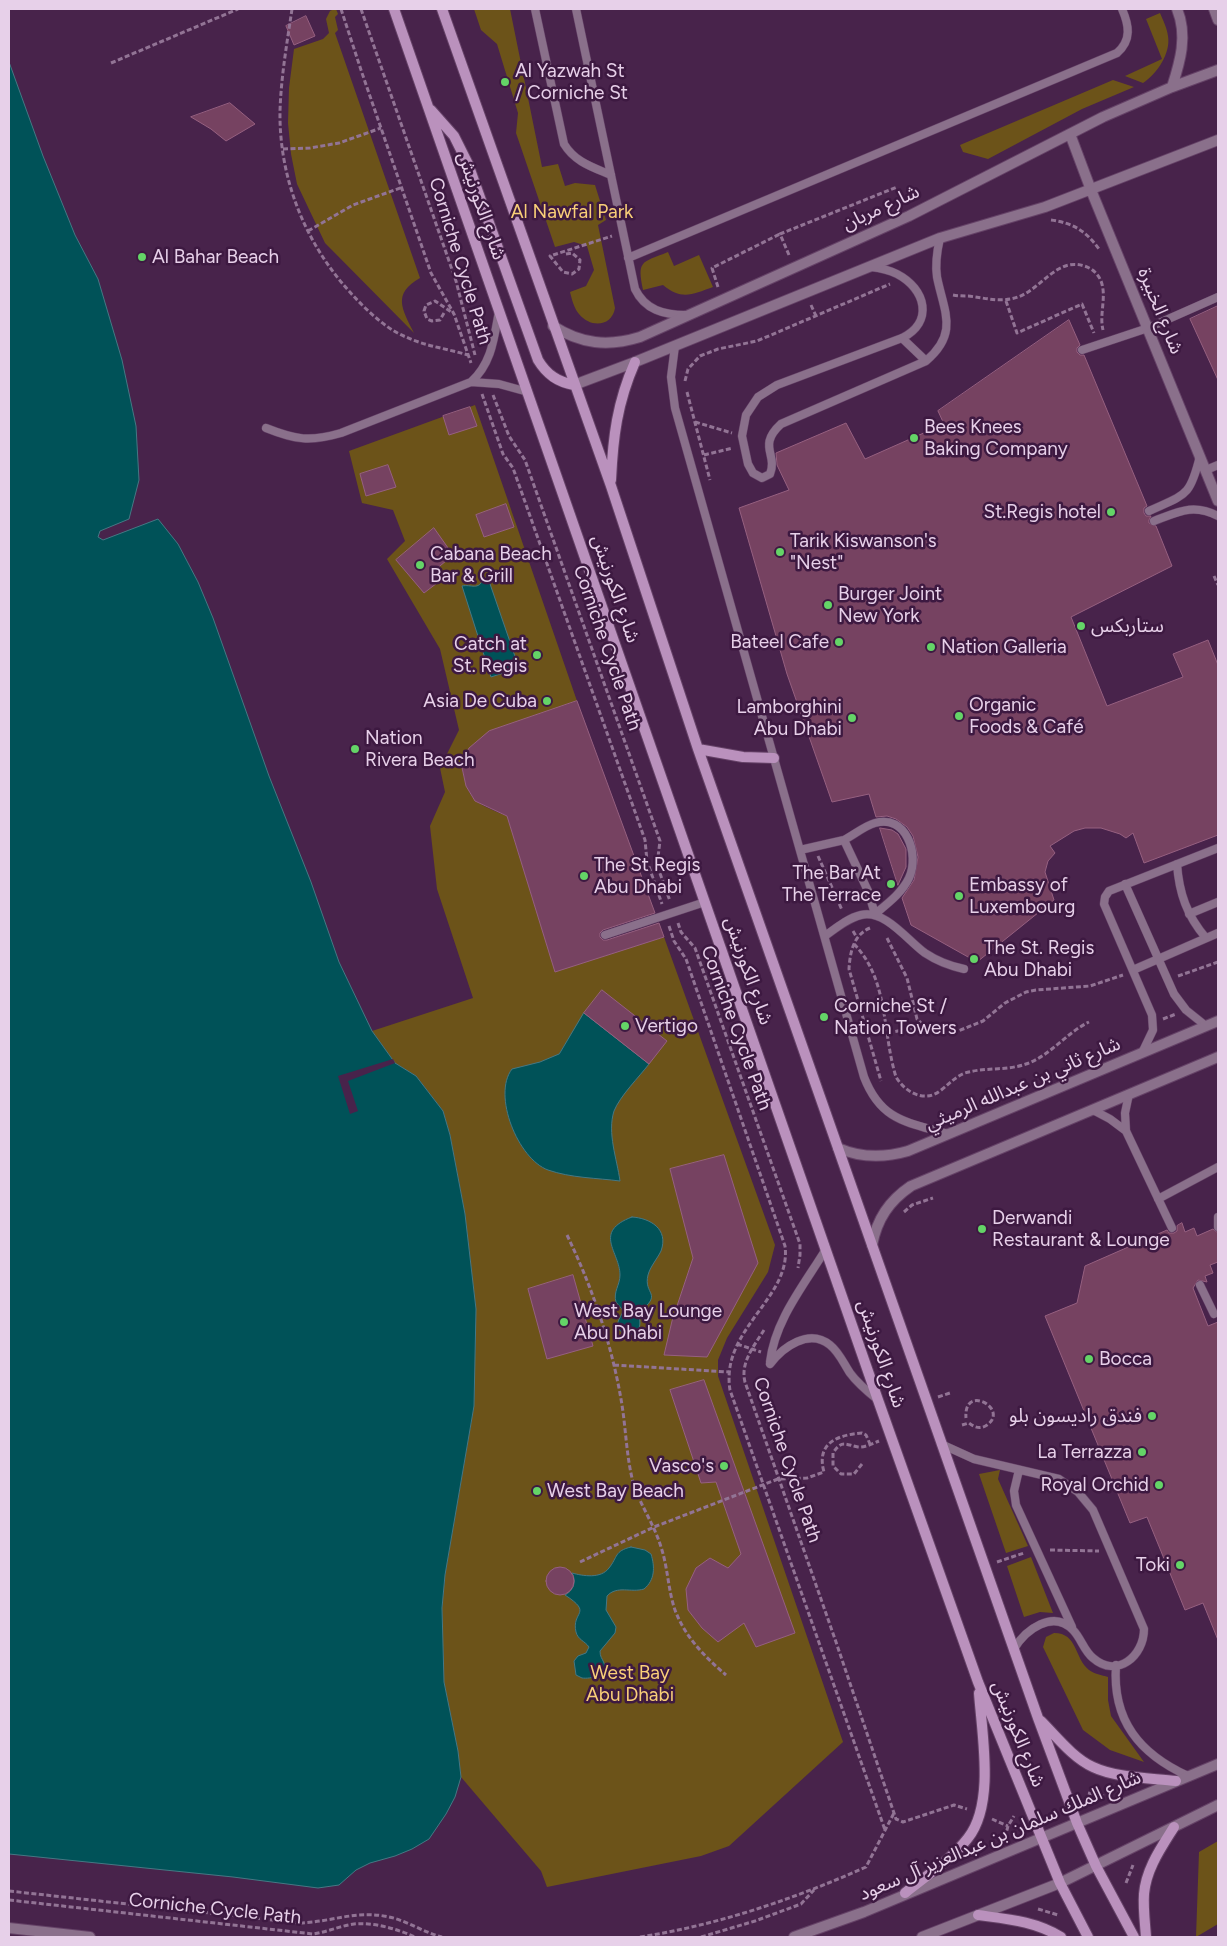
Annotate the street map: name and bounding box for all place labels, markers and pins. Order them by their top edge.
place label: Al Yazwah St / Corniche St [515,60,628,104]
marker: Al Yazwah St / Corniche St [499,76,511,88]
place label: Al Bahar Beach [152,246,279,268]
marker: Al Bahar Beach [136,251,148,263]
place label: Bees Knees Baking Company [924,416,1068,460]
marker: Bees Knees Baking Company [908,432,920,444]
place label: St.Regis hotel [984,501,1101,523]
marker: St.Regis hotel [1105,506,1117,518]
place label: Tarik Kiswanson's "Nest" [790,530,937,574]
place label: Cabana Beach Bar & Grill [430,543,552,587]
marker: Tarik Kiswanson's "Nest" [774,546,786,558]
marker: Cabana Beach Bar & Grill [414,559,426,571]
place label: Burger Joint New York [838,583,942,627]
marker: Burger Joint New York [822,599,834,611]
place label: ستاربكس [1091,615,1164,637]
marker: ستاربكس [1075,620,1087,632]
place label: Bateel Cafe [730,631,829,653]
place label: Catch at St. Regis [453,633,527,677]
marker: Bateel Cafe [833,636,845,648]
place label: Nation Galleria [941,636,1067,658]
marker: Nation Galleria [925,641,937,653]
marker: Catch at St. Regis [531,649,543,661]
place label: Asia De Cuba [423,690,537,712]
place label: Organic Foods & Café [969,694,1084,738]
marker: Asia De Cuba [541,695,553,707]
place label: Lamborghini Abu Dhabi [737,696,842,740]
marker: Organic Foods & Café [953,710,965,722]
marker: Lamborghini Abu Dhabi [846,712,858,724]
place label: Nation Rivera Beach [365,727,475,771]
marker: Nation Rivera Beach [349,743,361,755]
place label: The St Regis Abu Dhabi [594,854,700,898]
place label: The Bar At The Terrace [782,862,881,906]
marker: The St Regis Abu Dhabi [578,870,590,882]
place label: Embassy of Luxembourg [969,874,1075,918]
marker: The Bar At The Terrace [885,878,897,890]
marker: Embassy of Luxembourg [953,890,965,902]
place label: The St. Regis Abu Dhabi [984,937,1094,981]
marker: The St. Regis Abu Dhabi [968,953,980,965]
place label: Corniche St / Nation Towers [834,995,957,1039]
marker: Corniche St / Nation Towers [818,1011,830,1023]
place label: Vertigo [635,1015,698,1037]
marker: Vertigo [619,1020,631,1032]
place label: Derwandi Restaurant & Lounge [992,1207,1170,1251]
marker: Derwandi Restaurant & Lounge [976,1223,988,1235]
place label: West Bay Lounge Abu Dhabi [574,1300,722,1344]
marker: West Bay Lounge Abu Dhabi [558,1316,570,1328]
place label: Bocca [1099,1348,1152,1370]
marker: Bocca [1083,1353,1095,1365]
place label: فندق راديسون بلو [1009,1405,1142,1427]
marker: فندق راديسون بلو [1146,1410,1158,1422]
place label: La Terrazza [1037,1441,1132,1463]
marker: La Terrazza [1136,1446,1148,1458]
place label: Vasco's [649,1455,714,1477]
marker: Vasco's [718,1460,730,1472]
place label: Royal Orchid [1040,1474,1149,1496]
marker: Royal Orchid [1153,1479,1165,1491]
place label: West Bay Beach [547,1480,684,1502]
marker: West Bay Beach [531,1485,543,1497]
place label: Toki [1136,1554,1170,1576]
marker: Toki [1174,1559,1186,1571]

